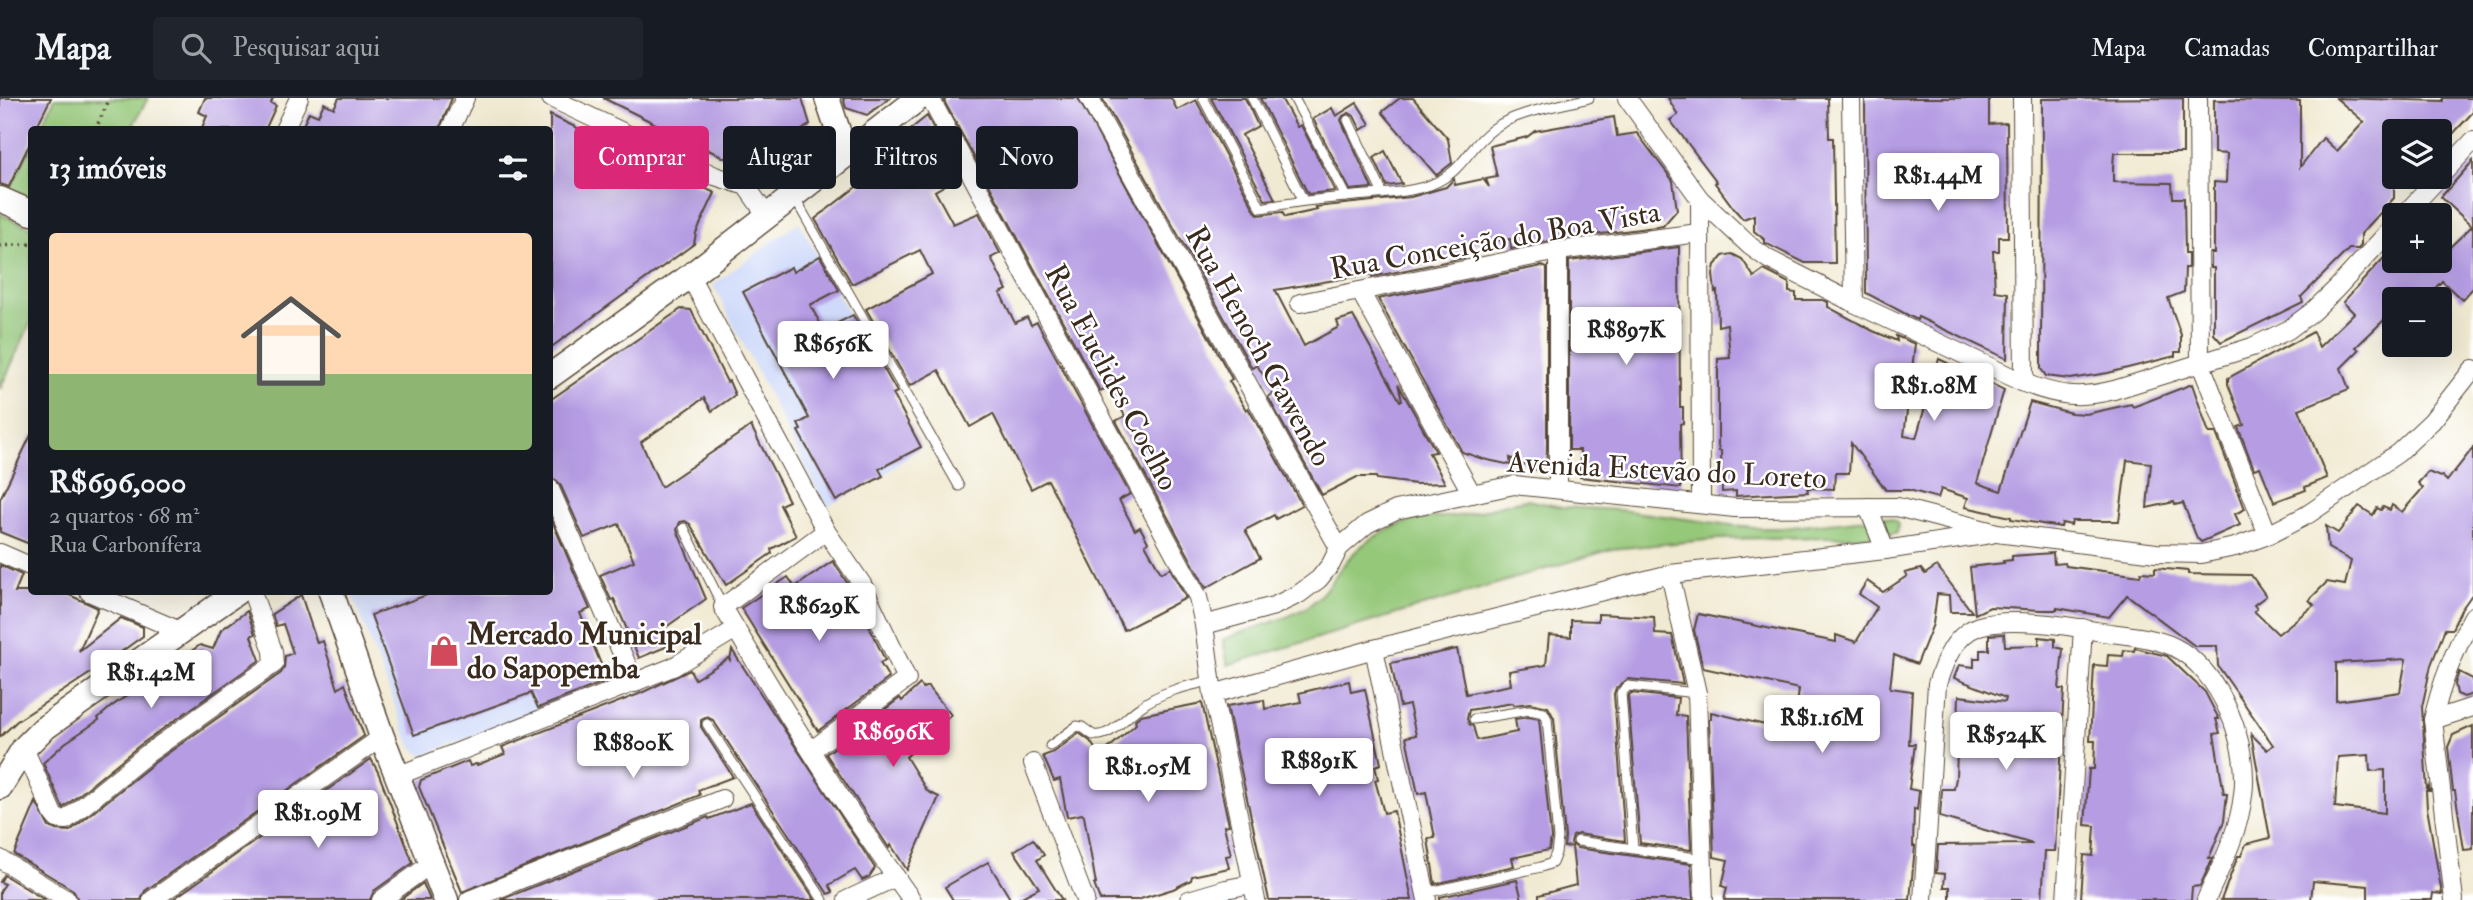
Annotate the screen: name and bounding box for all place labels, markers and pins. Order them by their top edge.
pin: R$1.44M [1873,153,2003,213]
pin: R$897K [1569,308,1683,367]
pin: R$656K [776,322,890,381]
pin: R$1.08M [1869,364,1999,423]
pin: R$629K [762,584,876,643]
place label: Mercado Municipal do Sapopemba [466,616,702,687]
shop icon: Mercado Municipal do Sapopemba [427,634,461,668]
pin: R$1.42M [86,650,216,710]
pin: R$1.16M [1757,696,1887,755]
pin: R$696K [836,710,950,769]
pin: R$524K [1949,712,2063,772]
pin: R$800K [576,720,690,780]
pin: R$891K [1262,738,1376,798]
pin: R$1.05M [1083,744,1213,804]
pin: R$1.09M [253,790,383,850]

